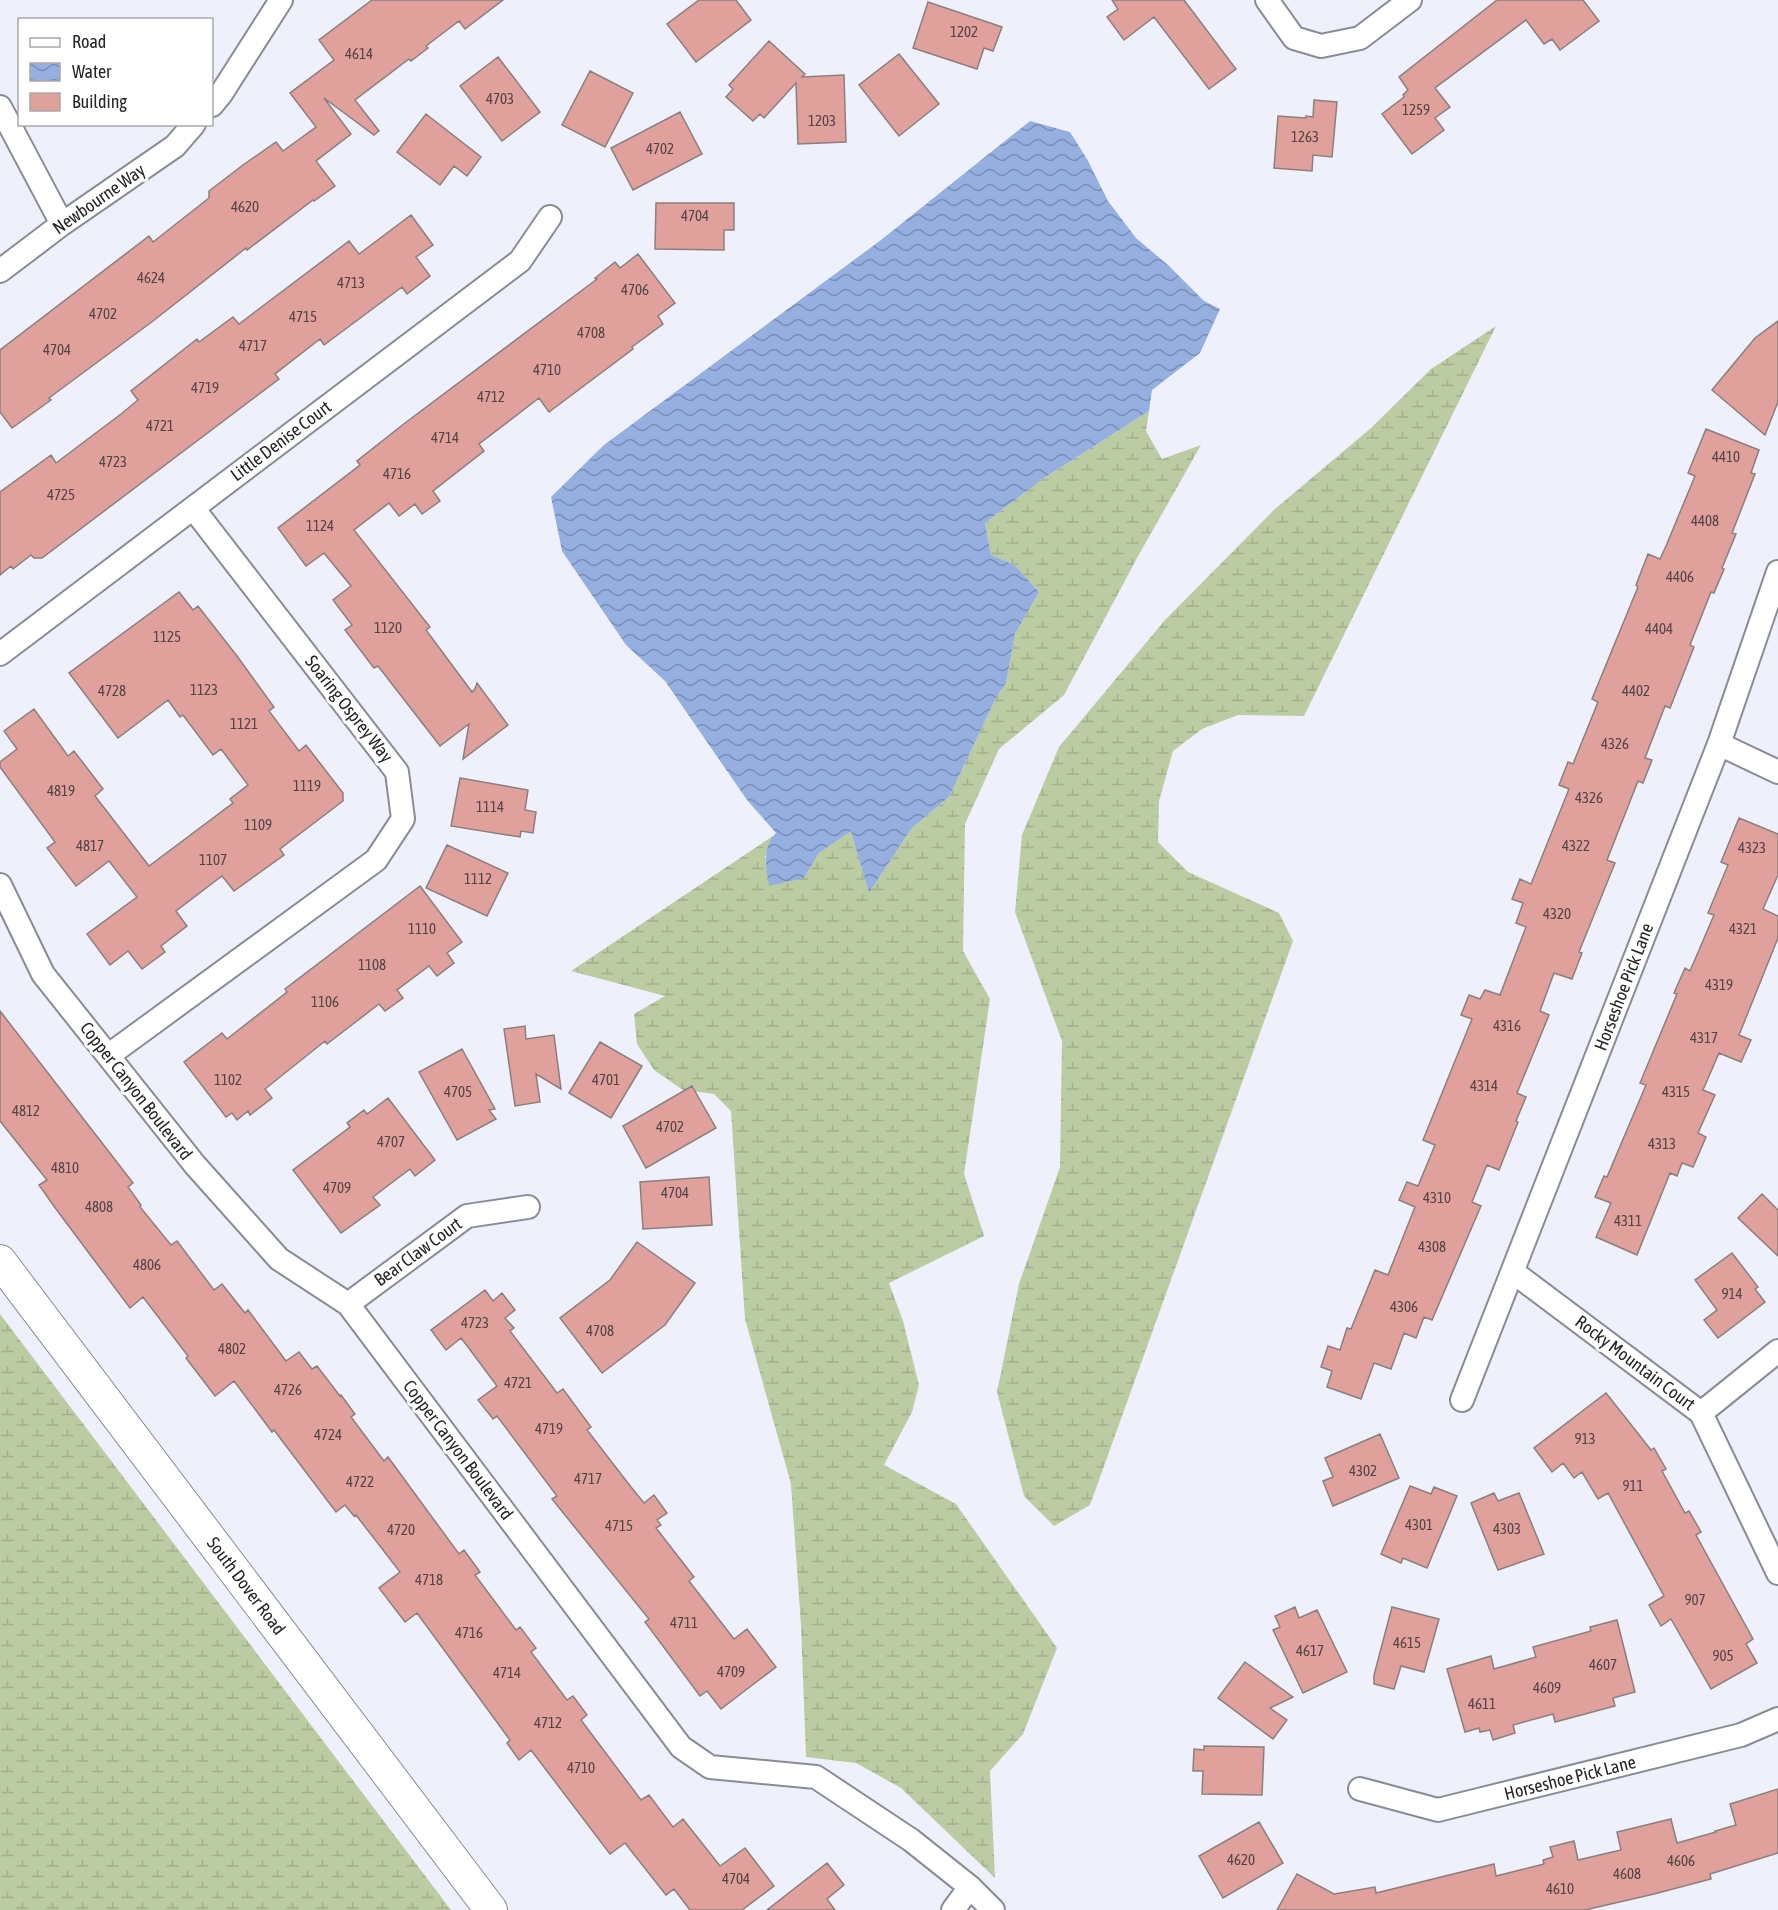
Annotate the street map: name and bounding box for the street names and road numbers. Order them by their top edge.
street label: Newbourne Way [48,159,149,238]
street label: Little Denise Court [226,396,335,485]
street label: Soaring Osprey Way [301,651,398,766]
street label: Horseshoe Pick Lane [1590,920,1657,1054]
street label: Copper Canyon Boulevard [76,1017,197,1164]
street label: Bear Claw Court [370,1213,465,1290]
street label: Rocky Mountain Court [1571,1311,1699,1414]
street label: Copper Canyon Boulevard [399,1376,518,1524]
street label: South Dover Road [203,1533,290,1639]
street label: Horseshoe Pick Lane [1502,1751,1638,1804]

